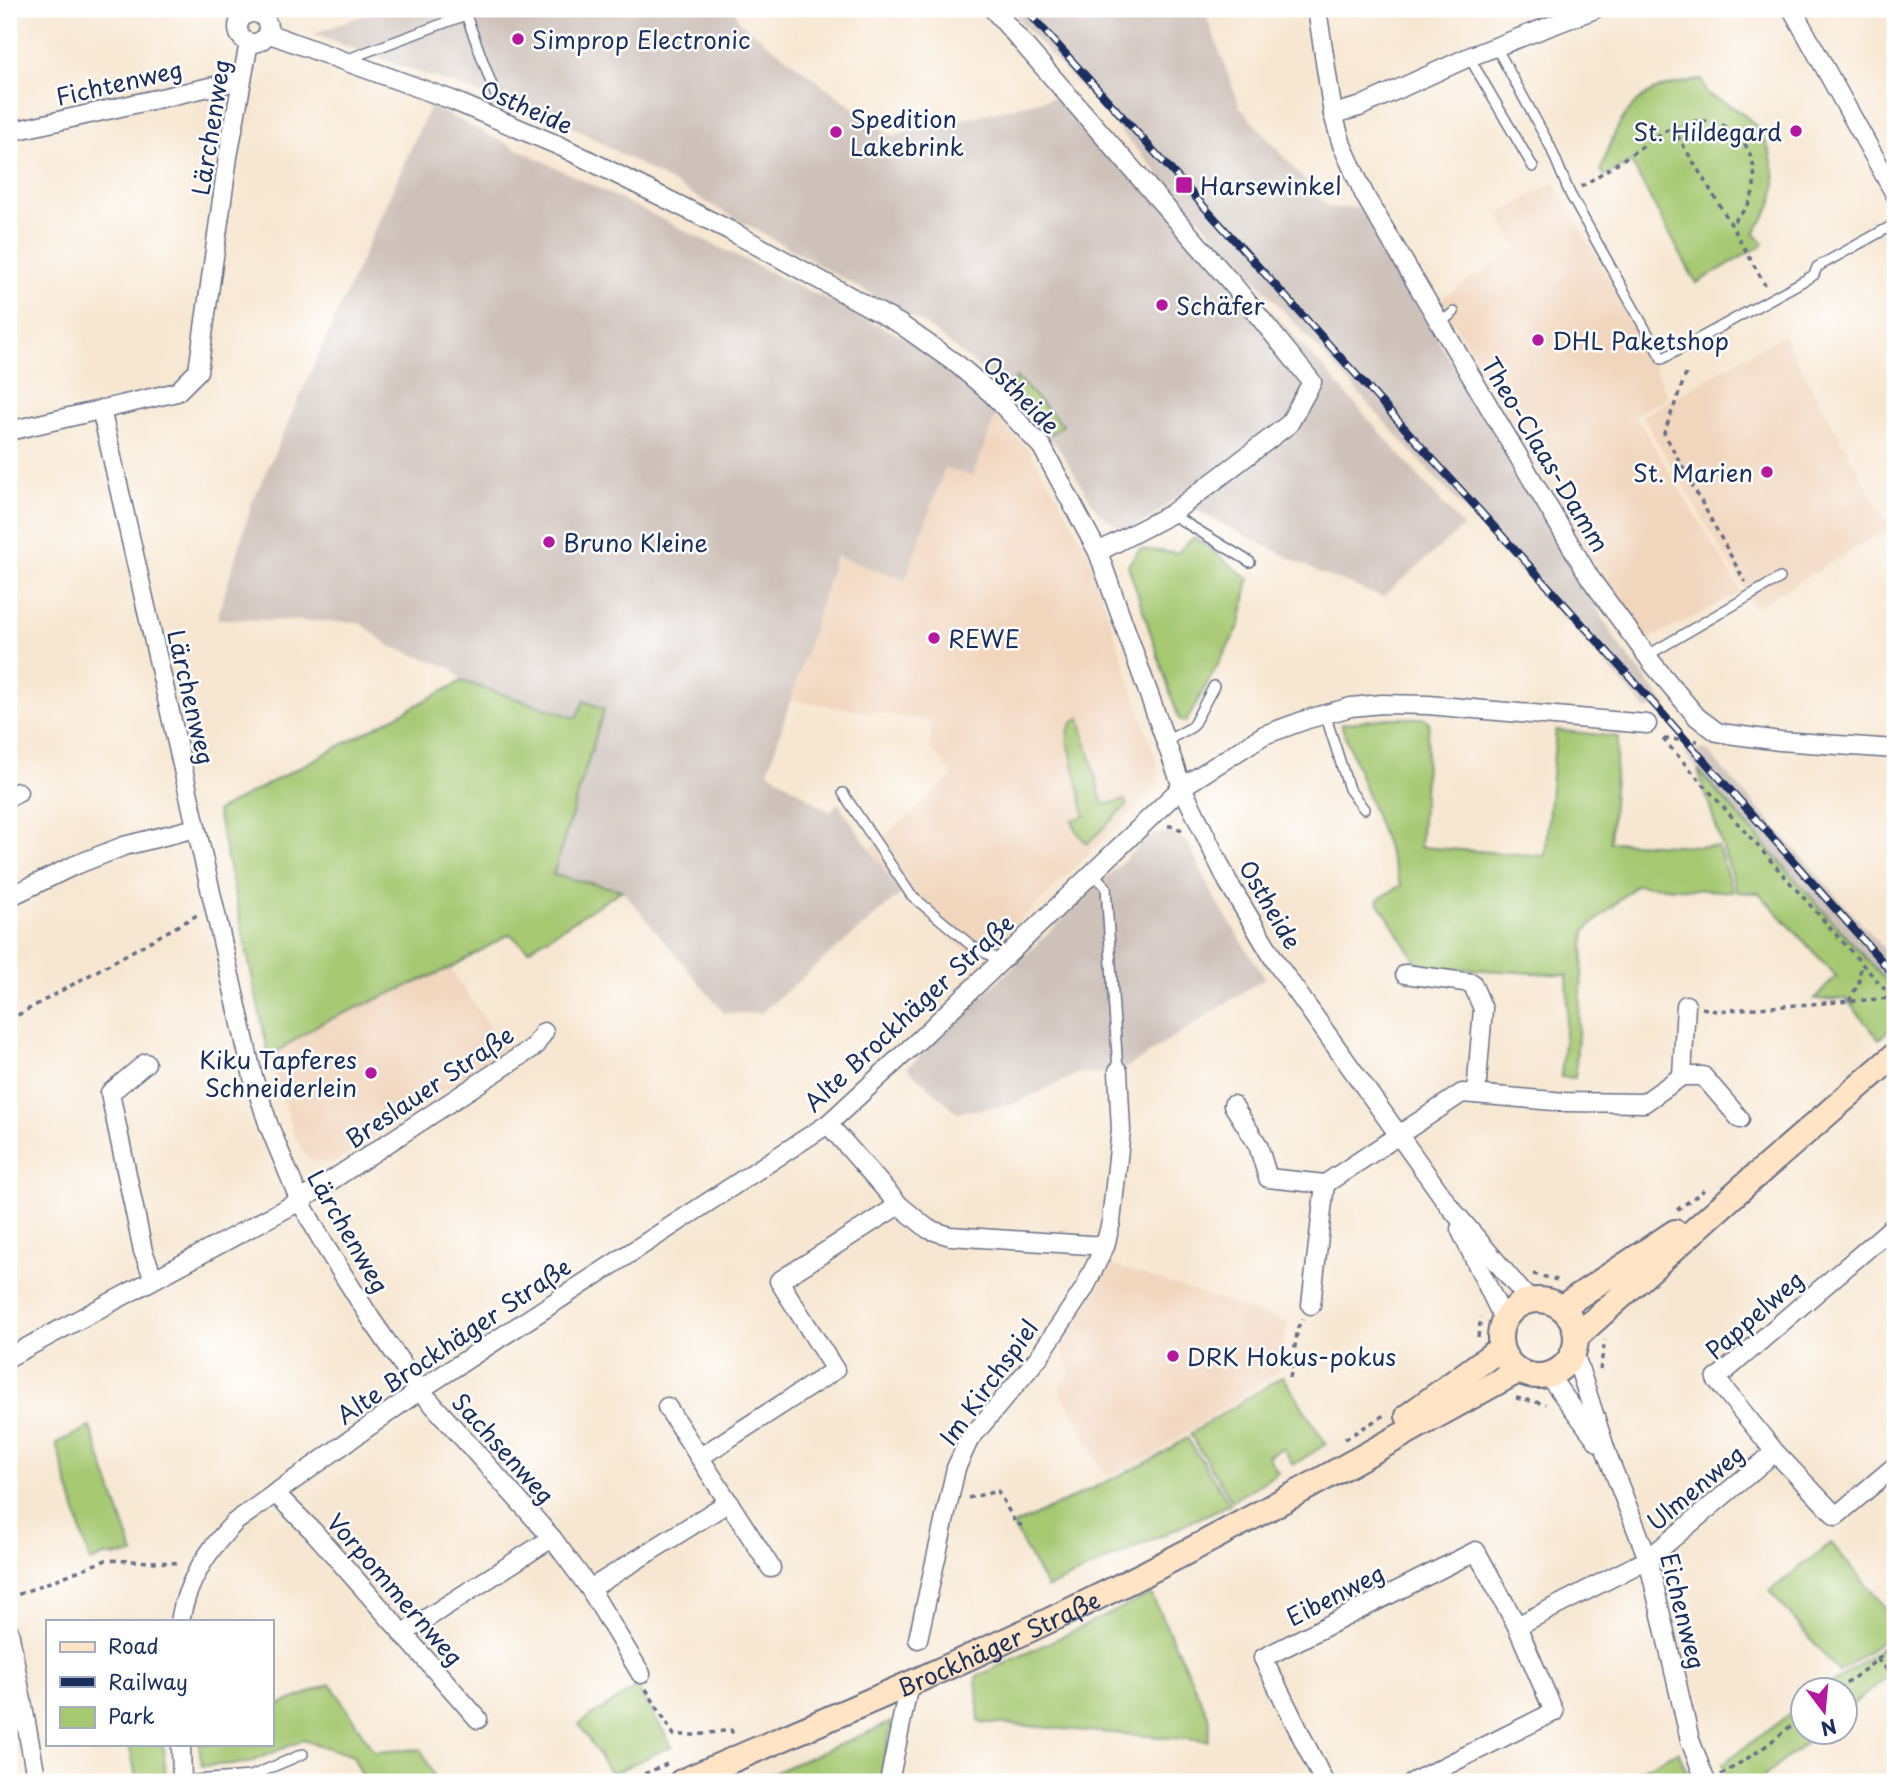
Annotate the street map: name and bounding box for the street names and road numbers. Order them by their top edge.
street label: Fichtenweg [52,50,186,114]
street label: Lärchenweg [181,56,239,198]
street label: Ostheide [475,70,579,142]
street label: Ostheide [975,346,1069,442]
street label: Theo-Claas-Damm [1473,349,1619,559]
street label: Lärchenweg [159,626,225,768]
street label: Ostheide [1231,853,1311,955]
street label: Alte Brockhäger Straße [795,905,1021,1119]
street label: Breslauer Straße [338,1016,520,1156]
street label: Lärchenweg [299,1162,399,1300]
street label: Alte Brockhäger Straße [329,1248,577,1432]
street label: Pappelweg [1697,1261,1811,1367]
street label: Im Kirchspiel [930,1311,1046,1453]
street label: Sachsenweg [444,1384,564,1512]
street label: Ulmenweg [1638,1435,1752,1539]
street label: Vorpommernweg [319,1505,473,1673]
street label: Eichenweg [1652,1549,1716,1673]
street label: Eibenweg [1280,1554,1390,1634]
street label: Brockhäger Straße [891,1581,1106,1705]

